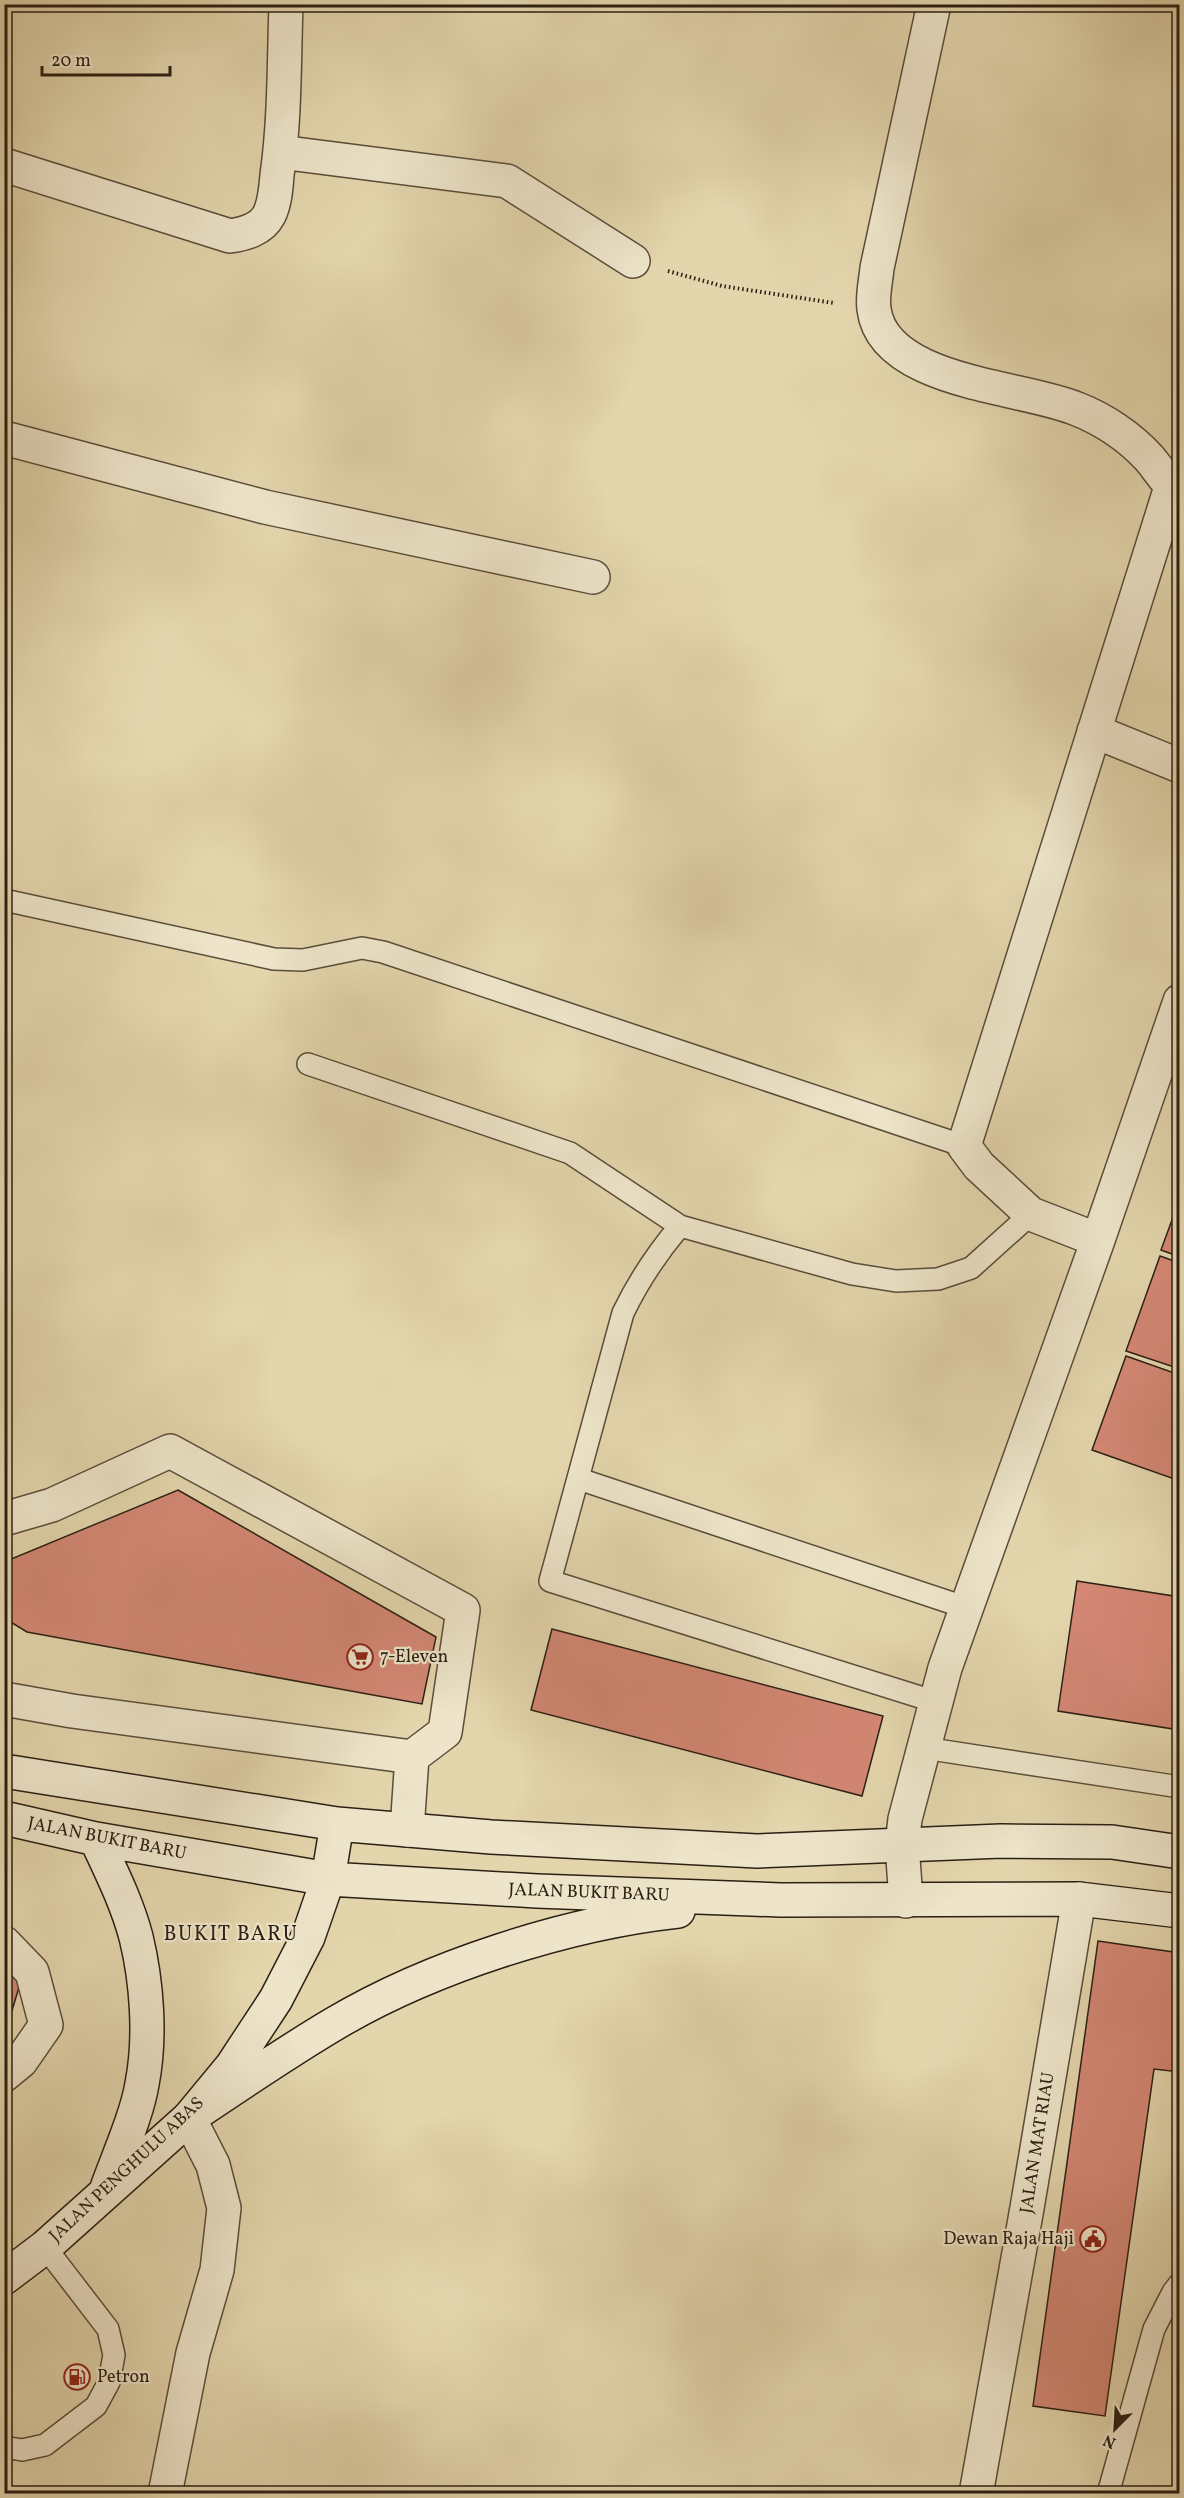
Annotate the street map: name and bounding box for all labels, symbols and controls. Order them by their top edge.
scale bar [42,39,170,77]
text: 20 m [51,49,91,74]
supermarket icon: 7-Eleven [345,1642,375,1672]
place label: 7-Eleven [380,1645,448,1670]
street label: JALAN BUKIT BARU [26,1811,188,1867]
street label: JALAN BUKIT BARU [508,1878,670,1908]
district label: BUKIT BARU [163,1920,299,1949]
street label: JALAN MAT RIAU [1014,2070,1062,2216]
street label: JALAN PENGHULU ABAS [44,2091,210,2249]
public building icon: Dewan Raja Haji [1078,2224,1108,2254]
place label: Dewan Raja Haji [943,2227,1074,2252]
fuel station icon: Petron [62,2362,92,2392]
place label: Petron [97,2365,150,2390]
north arrow [1085,2399,1145,2459]
text: N [1100,2428,1119,2453]

